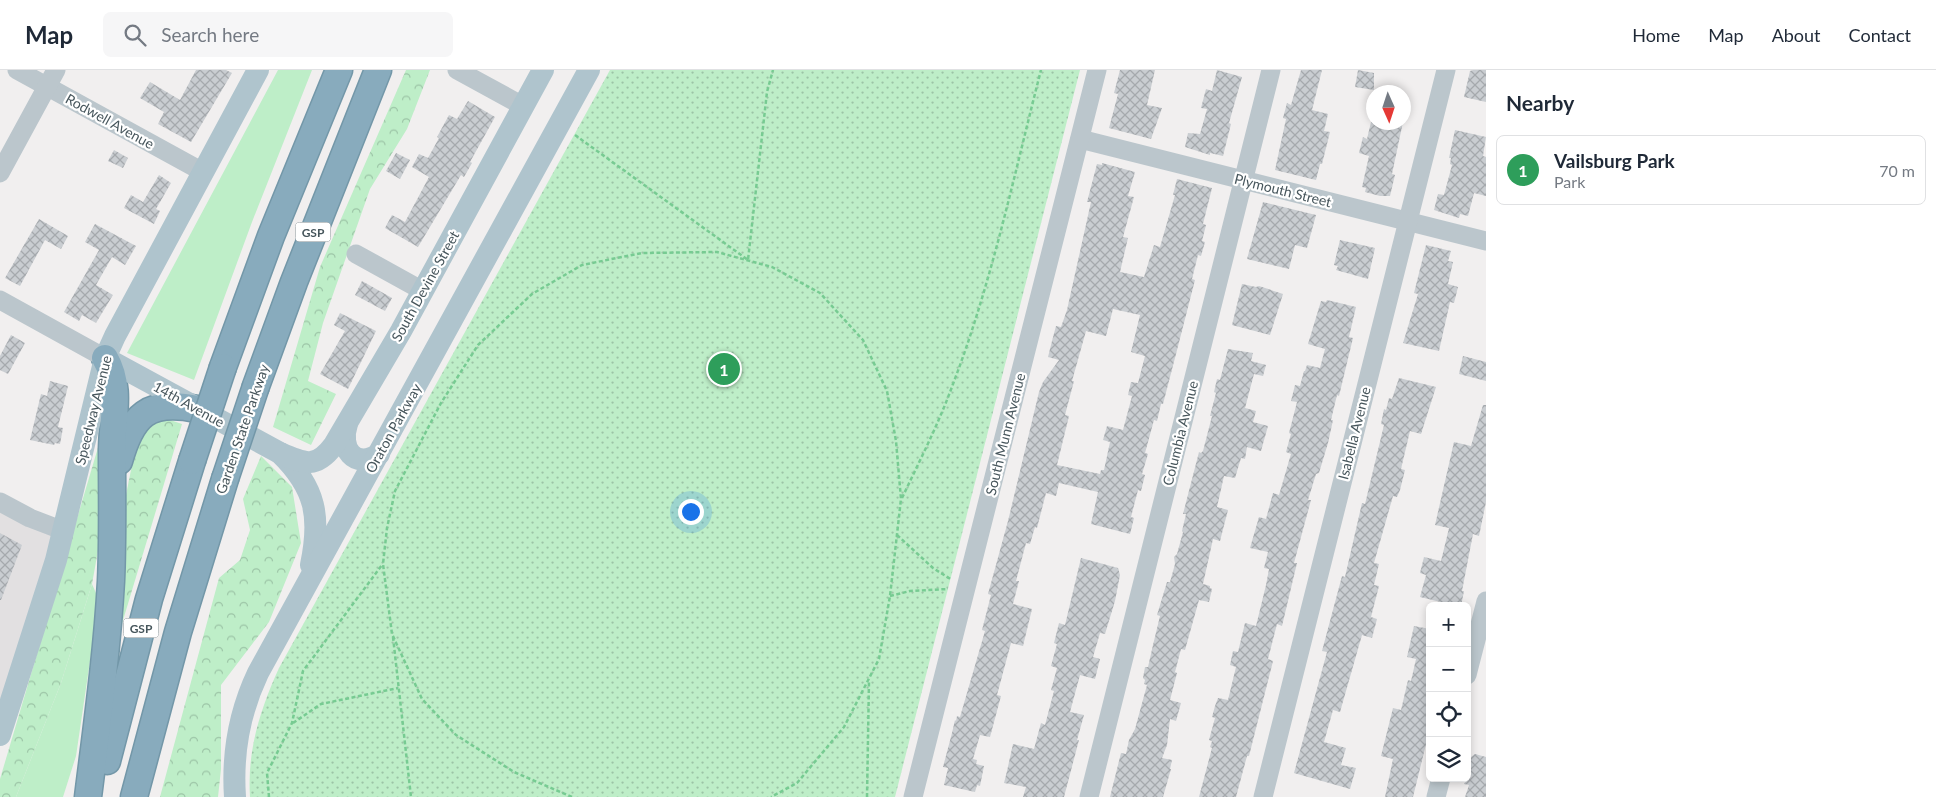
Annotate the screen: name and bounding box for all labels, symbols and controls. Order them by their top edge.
search box [103,12,453,57]
text: Map [25,20,73,49]
icon: search [121,21,149,49]
text: Search here [161,23,259,46]
text: Home [1632,24,1680,46]
text: Map [1708,24,1744,46]
text: About [1772,24,1821,46]
text: Contact [1849,24,1911,46]
north arrow [1366,85,1411,130]
street label: Rodwell Avenue [63,90,157,152]
text: Nearby [1506,90,1574,115]
text: Vailsburg Park [1554,149,1675,172]
text: 1 [1518,161,1528,180]
text: 70 m [1879,161,1915,180]
street label: Plymouth Street [1233,170,1333,210]
text: Park [1554,172,1585,191]
road number: GSP [296,222,330,242]
street label: South Devine Street [388,228,462,344]
pin: 1 [708,350,740,388]
street label: Speedway Avenue [71,354,115,466]
street label: Garden State Parkway [212,361,272,496]
street label: South Munn Avenue [982,371,1028,497]
street label: 14th Avenue [151,378,227,430]
street label: Columbia Avenue [1159,379,1201,487]
street label: Oraton Parkway [361,380,425,476]
street label: Isabella Avenue [1334,385,1374,481]
your location [678,499,704,525]
map controls [1426,602,1471,782]
button: + [1426,602,1471,647]
road number: GSP [124,618,158,638]
button: − [1426,647,1471,692]
button: locate [1426,692,1471,737]
button: layers [1426,737,1471,782]

